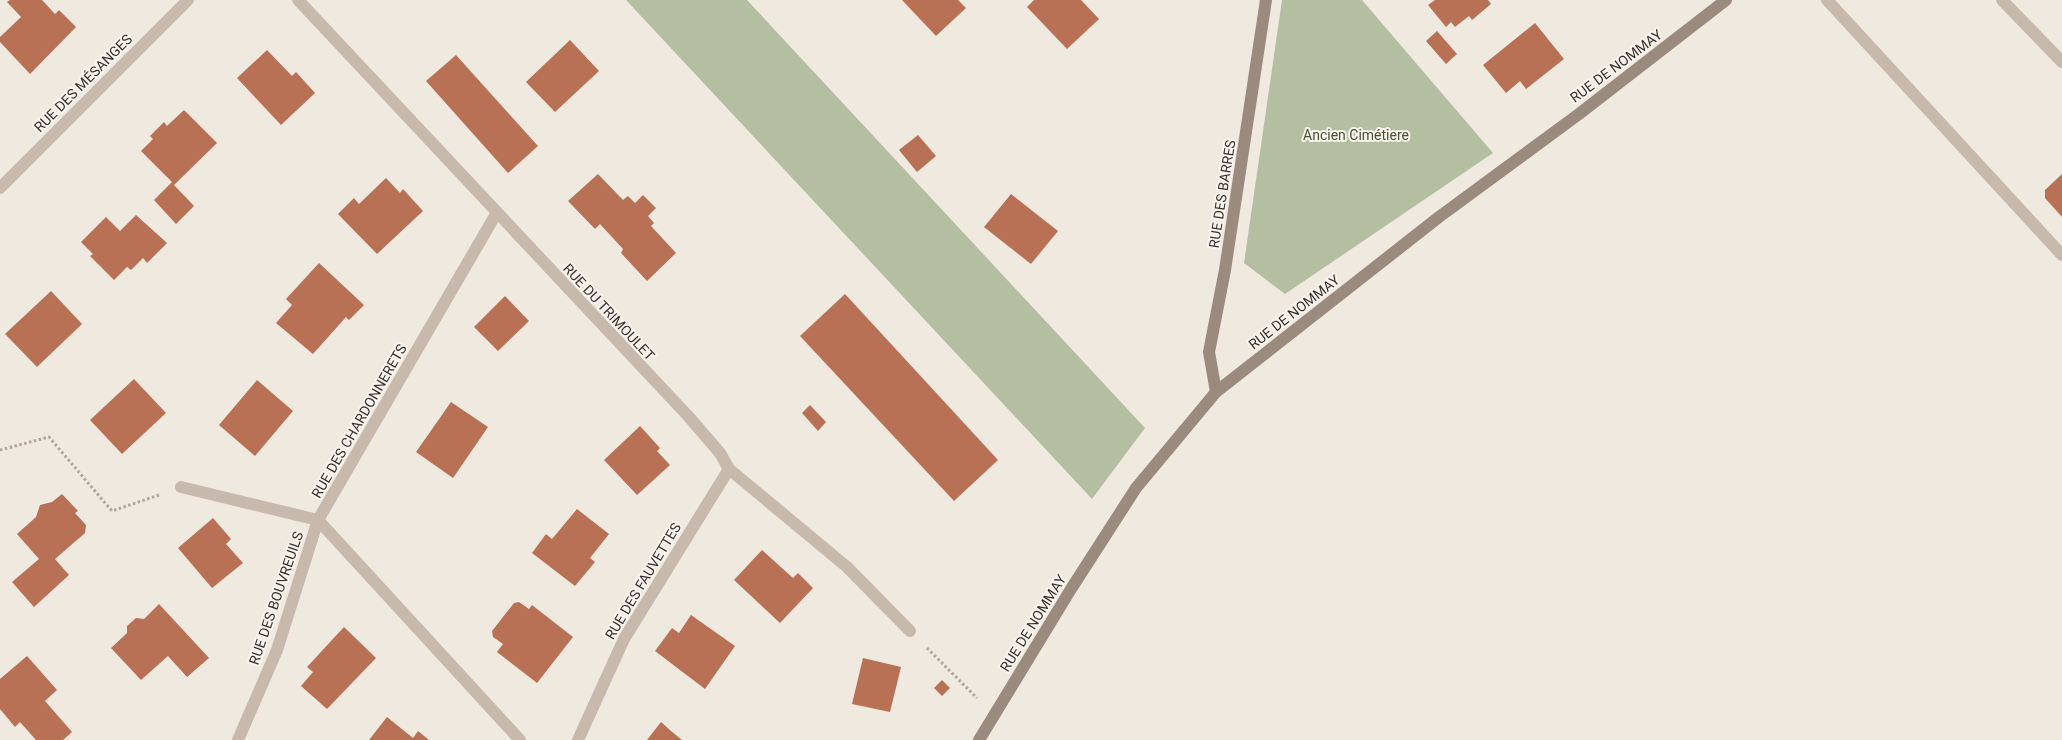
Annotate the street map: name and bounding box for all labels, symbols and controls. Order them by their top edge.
street label: RUE DE NOMMAY [1567,26,1666,106]
street label: RUE DES MÉSANGES [30,30,135,135]
park label: Ancien Cimétiere [1303,127,1409,143]
street label: RUE DES BARRES [1206,139,1238,249]
street label: RUE DU TRIMOULET [560,260,658,364]
street label: RUE DE NOMMAY [1245,271,1343,352]
street label: RUE DES CHARDONNERETS [308,341,410,501]
street label: RUE DES FAUVETTES [602,520,684,642]
street label: RUE DES BOUVREUILS [246,529,306,667]
street label: RUE DE NOMMAY [997,571,1069,674]

